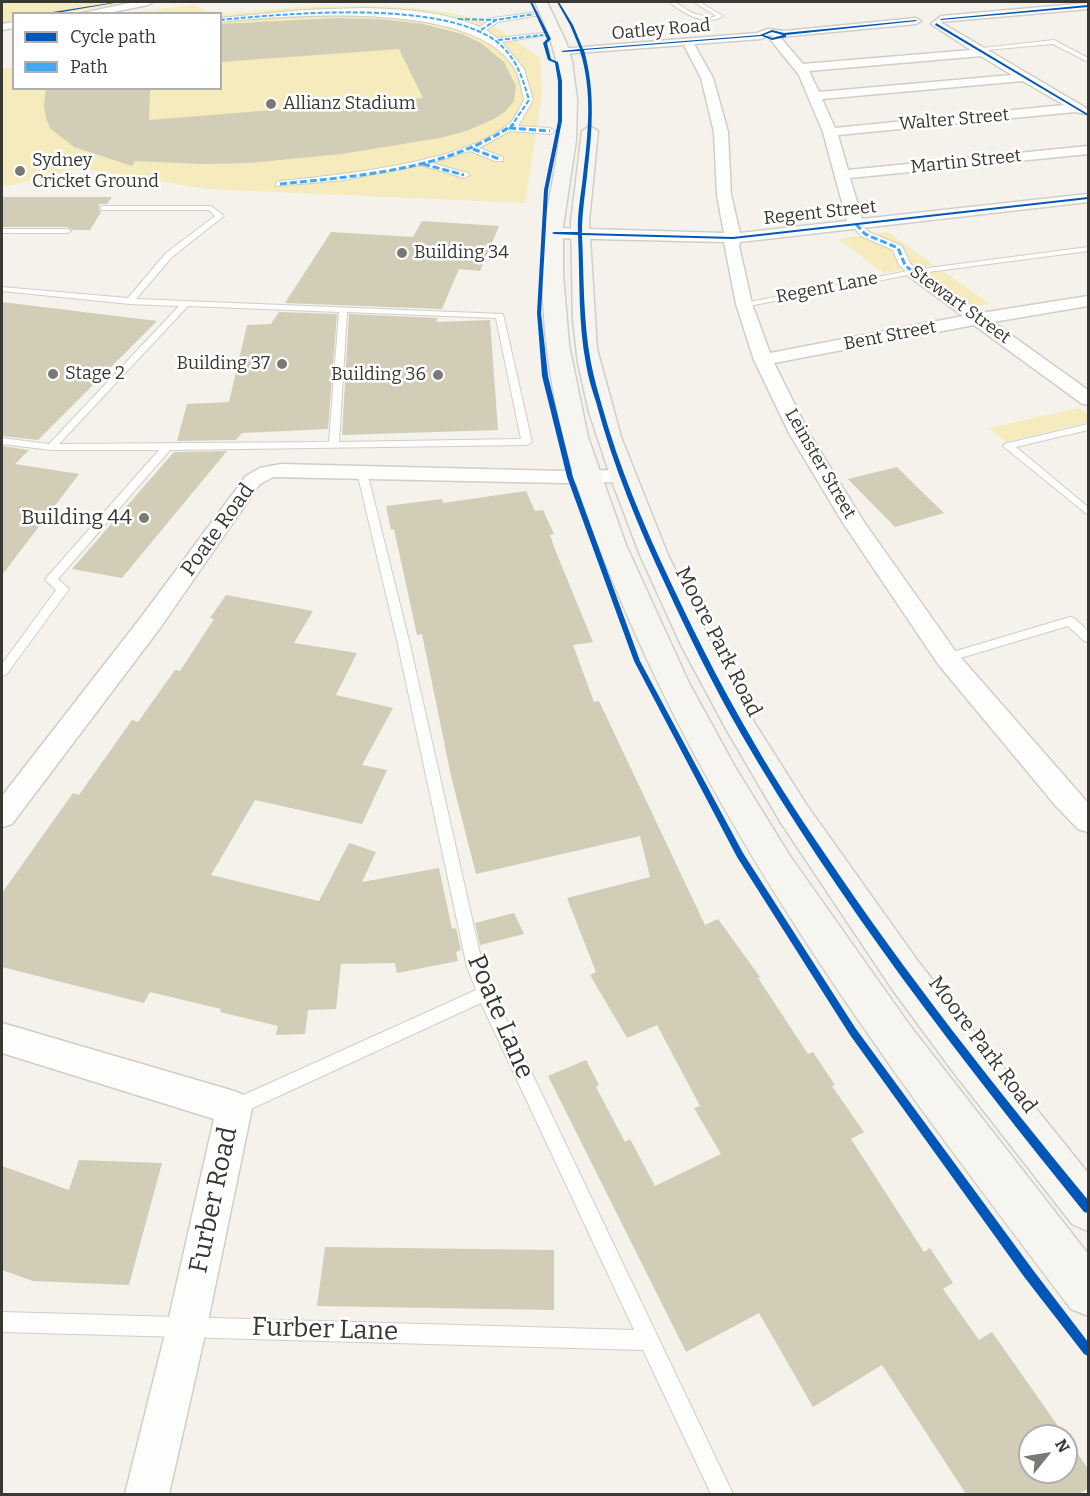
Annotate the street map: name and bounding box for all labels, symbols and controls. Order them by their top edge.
legend [12,12,222,90]
street label: Oatley Road [611,15,711,45]
text: Cycle path [70,26,156,48]
text: Path [70,56,108,78]
place label: Allianz Stadium [283,93,416,115]
marker: Allianz Stadium [264,97,278,111]
street label: Walter Street [898,104,1010,136]
street label: Martin Street [910,145,1022,179]
place label: Sydney Cricket Ground [32,150,159,192]
marker: Sydney Cricket Ground [13,164,27,178]
street label: Regent Street [763,196,877,230]
place label: Building 34 [414,242,509,264]
marker: Building 34 [395,246,409,260]
street label: Stewart Street [905,261,1015,349]
street label: Regent Lane [774,268,880,308]
street label: Bent Street [842,316,938,356]
place label: Building 37 [177,353,270,375]
marker: Building 37 [275,357,289,371]
place label: Stage 2 [65,363,125,385]
place label: Building 36 [331,364,426,386]
marker: Stage 2 [46,367,60,381]
marker: Building 36 [431,368,445,382]
street label: Leinster Street [780,405,860,523]
street label: Poate Road [176,479,260,581]
place label: Building 44 [21,505,132,531]
marker: Building 44 [137,511,151,525]
street label: Moore Park Road [669,563,767,721]
street label: Poate Lane [460,950,540,1084]
street label: Moore Park Road [922,972,1042,1118]
street label: Furber Road [183,1124,245,1276]
street label: Furber Lane [251,1312,399,1348]
north arrow [1018,1424,1078,1484]
text: N [1051,1436,1074,1456]

